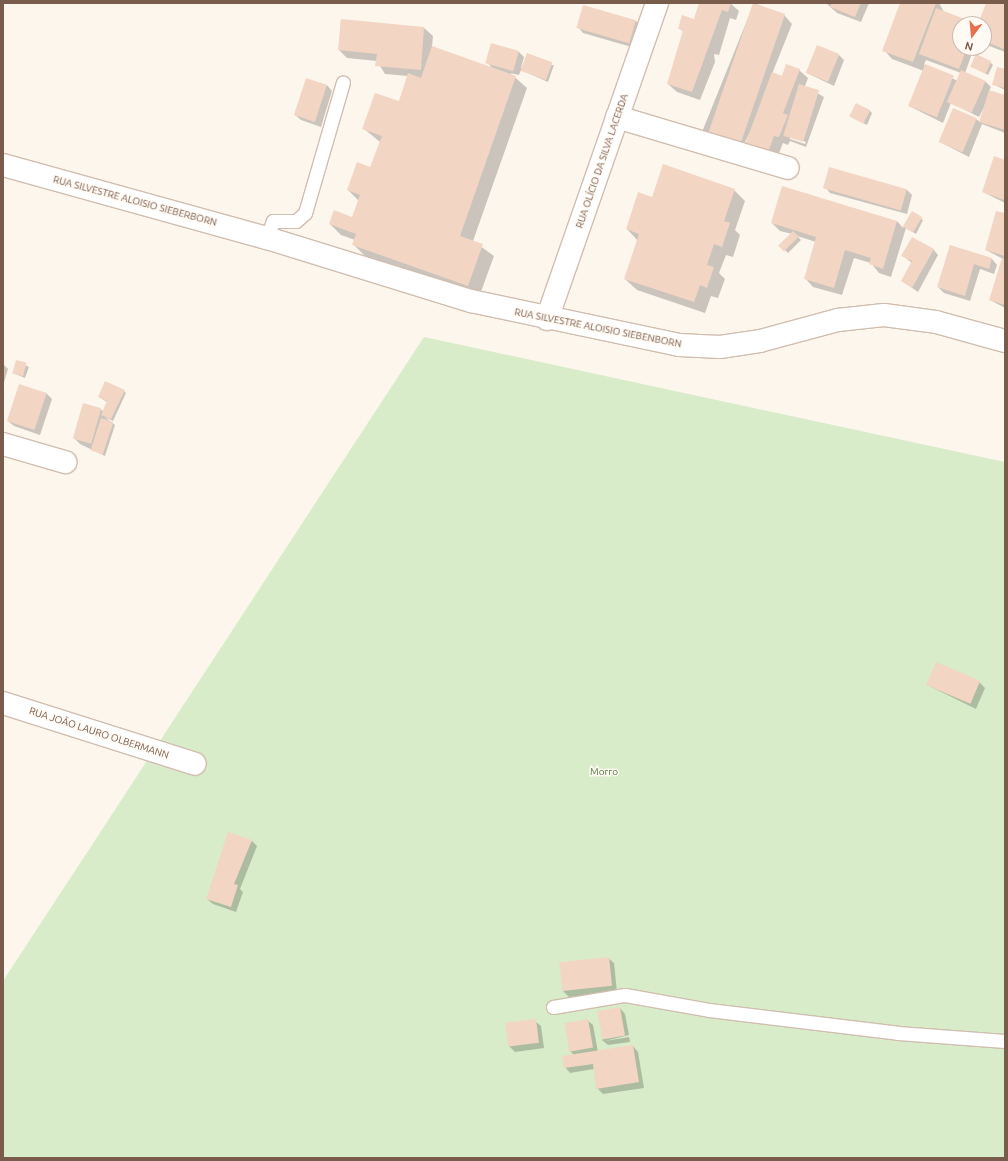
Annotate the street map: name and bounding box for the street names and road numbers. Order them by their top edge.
street label: RUA OLÍCIO DA SILVA LACERDA [573,92,631,230]
street label: RUA SILVESTRE ALOISIO SIEBERBORN [52,173,218,229]
street label: RUA SILVESTRE ALOISIO SIEBENBORN [513,306,683,350]
street label: RUA JOÃO LAURO OLBERMANN [28,705,170,761]

